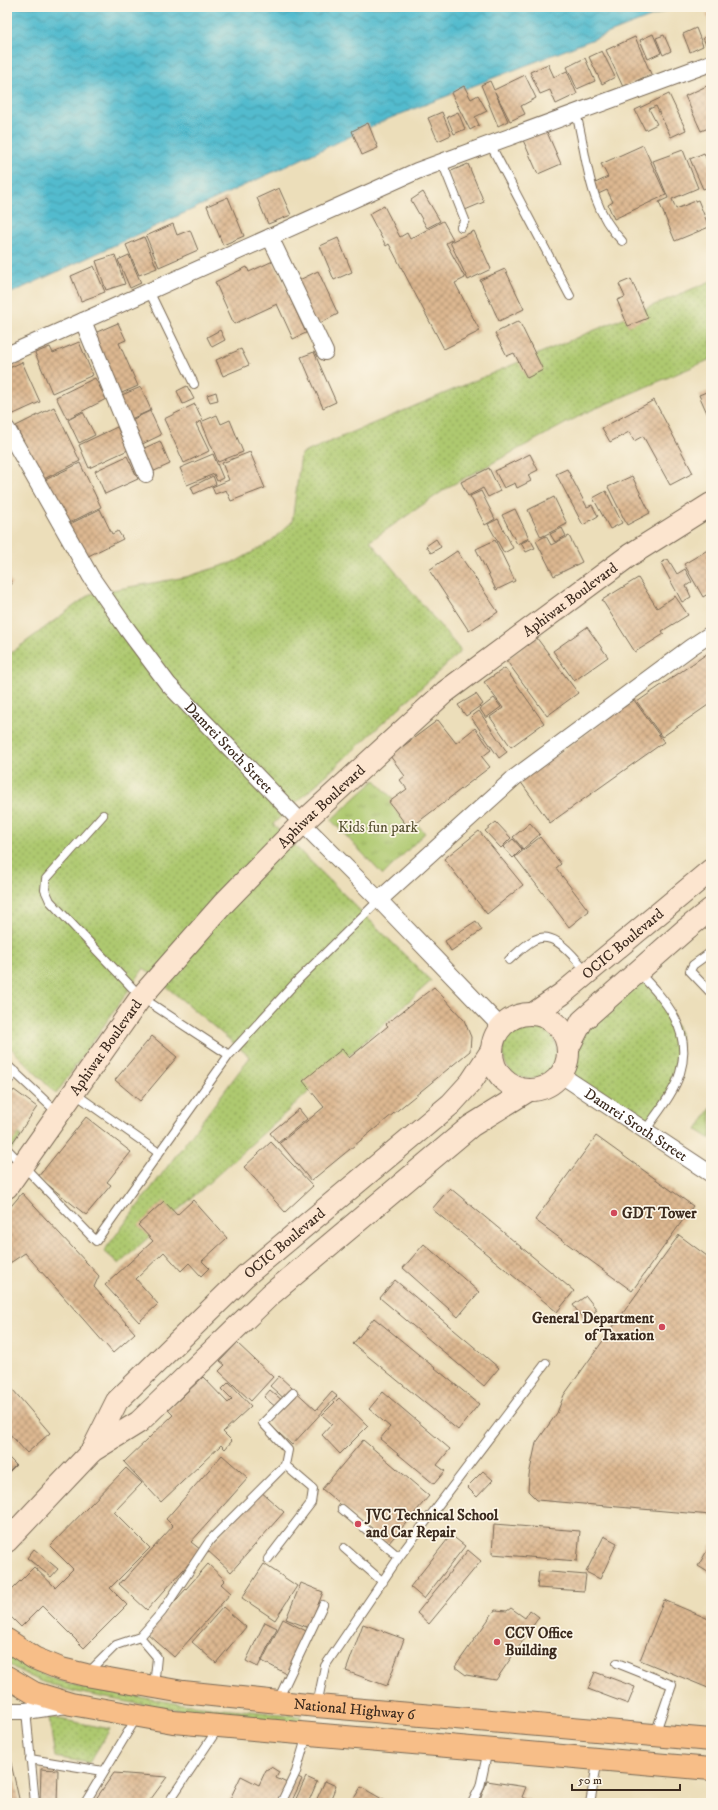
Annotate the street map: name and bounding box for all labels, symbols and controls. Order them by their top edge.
street label: Aphiwat Boulevard [519,558,622,641]
street label: Damrei Sroth Street [180,698,277,798]
street label: Aphiwat Boulevard [274,761,370,852]
park label: Kids fun park [338,818,419,837]
street label: OCIC Boulevard [578,904,668,983]
street label: Aphiwat Boulevard [65,995,147,1099]
street label: Damrei Sroth Street [581,1084,691,1166]
street label: OCIC Boulevard [240,1204,330,1283]
place label: GDT Tower [622,1204,697,1223]
marker: GDT Tower [609,1208,619,1218]
place label: General Department of Taxation [532,1309,654,1345]
marker: General Department of Taxation [657,1322,667,1332]
place label: JVC Technical School and Car Repair [364,1506,499,1542]
marker: JVC Technical School and Car Repair [353,1519,363,1529]
place label: CCV Office Building [505,1624,573,1660]
marker: CCV Office Building [492,1637,502,1647]
street label: National Highway 6 [293,1695,417,1725]
scale bar [572,1766,680,1792]
text: 50 m [578,1773,602,1788]

